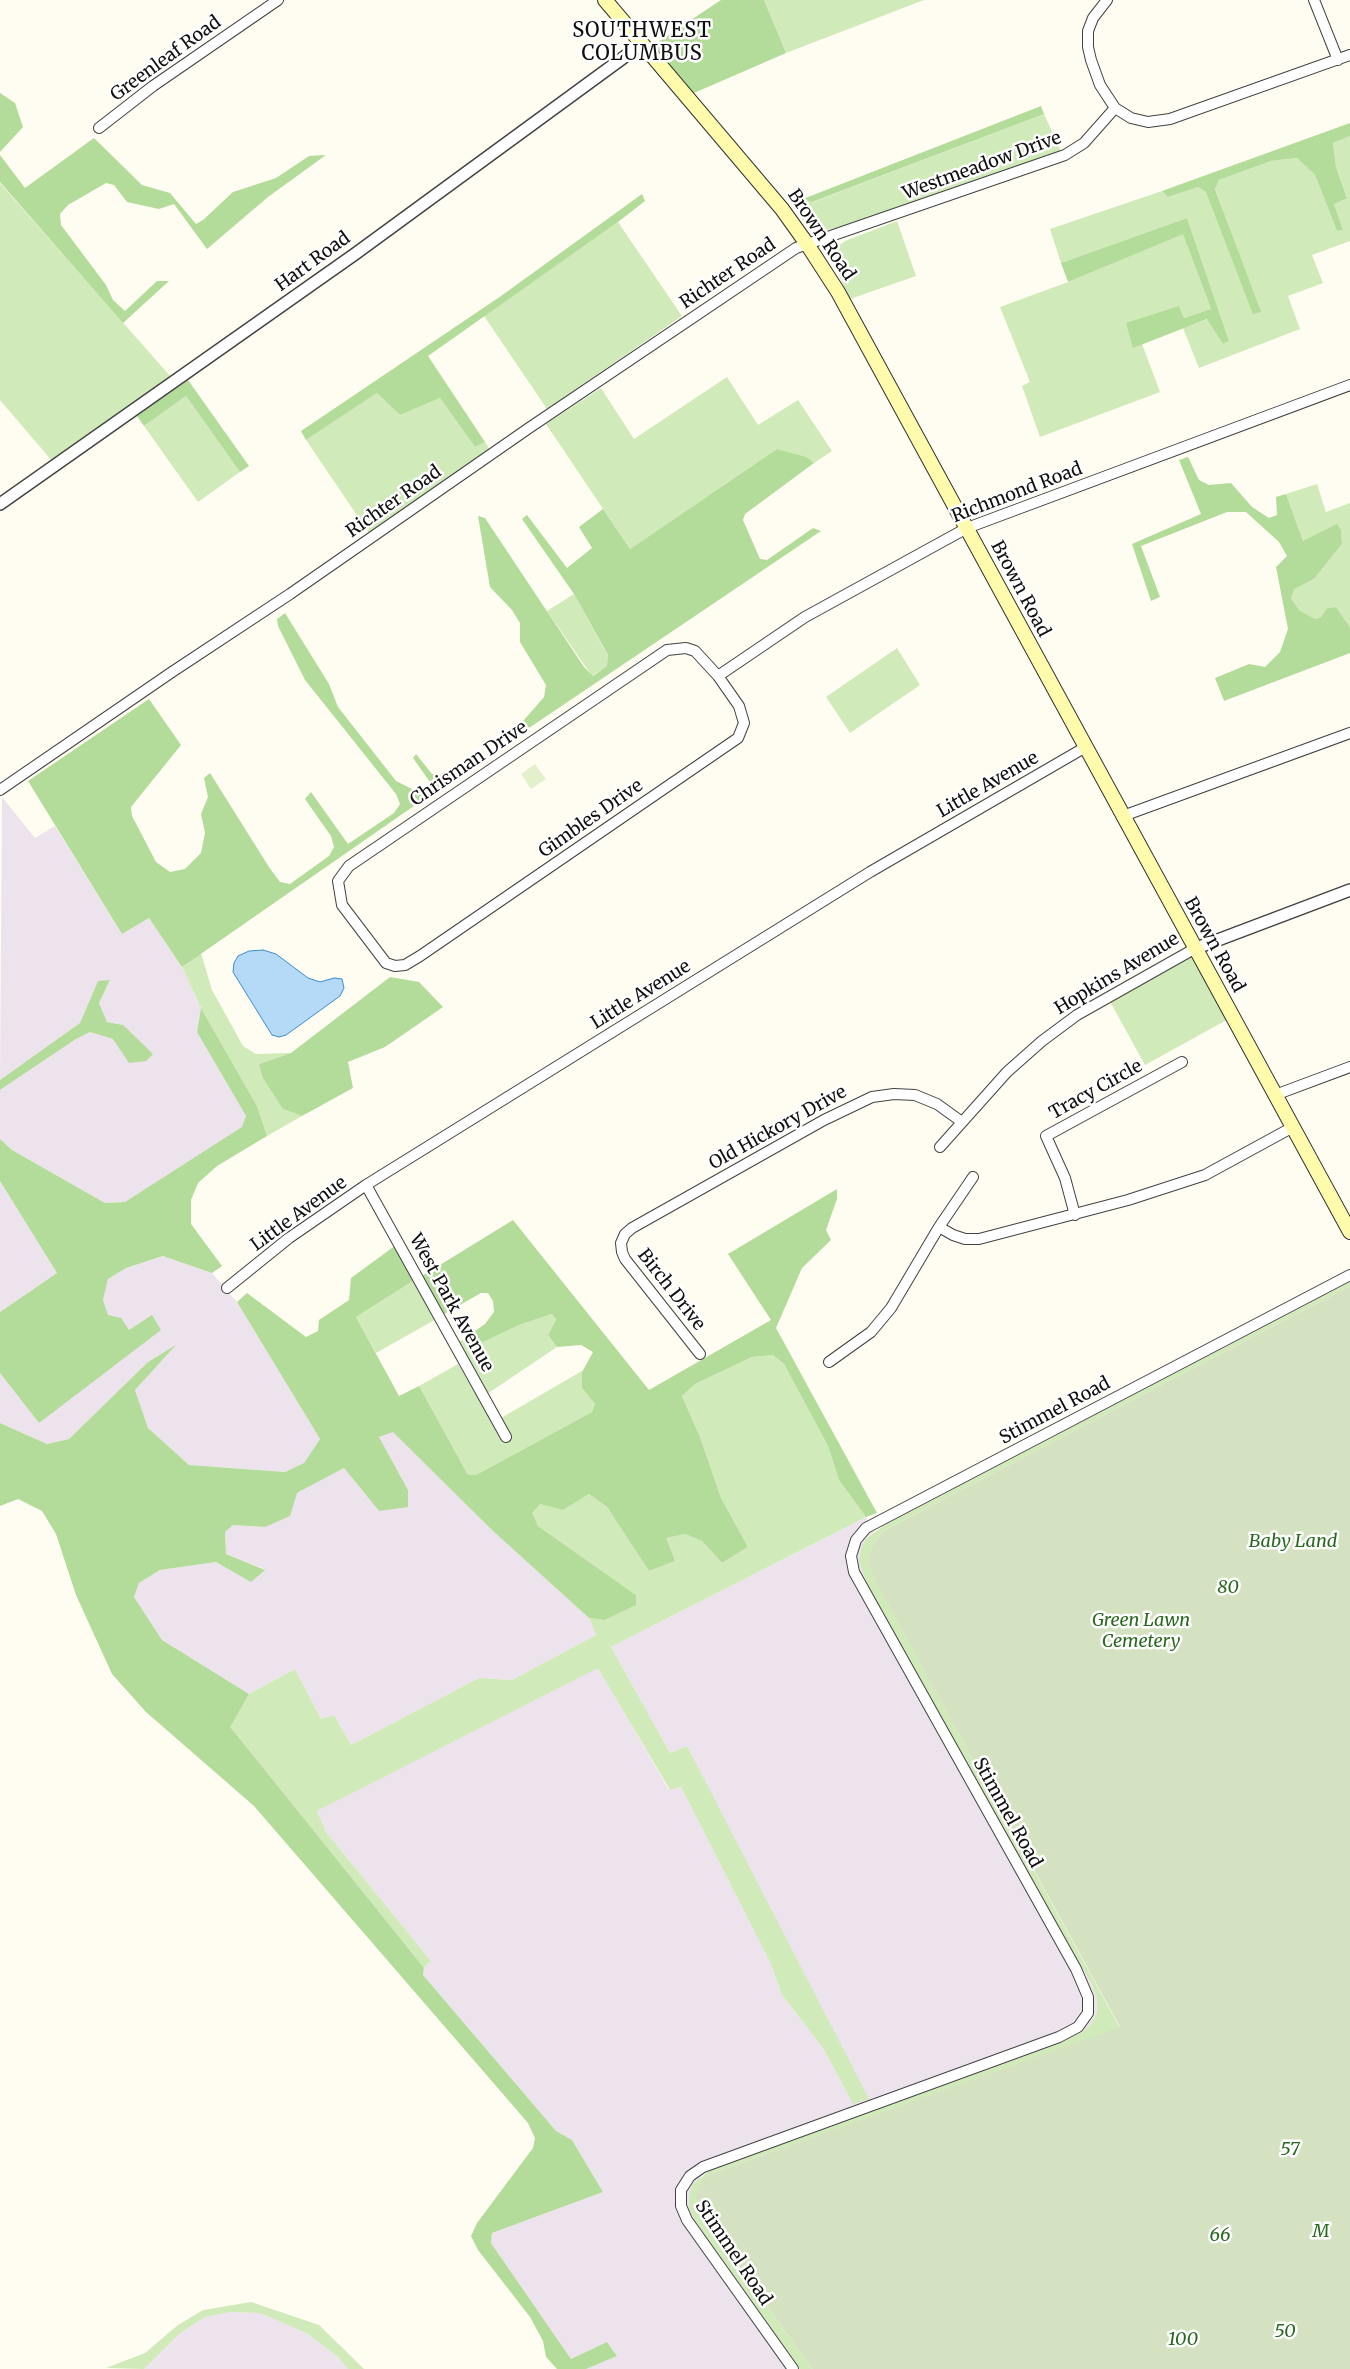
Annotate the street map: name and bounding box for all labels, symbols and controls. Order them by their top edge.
street label: Greenleaf Road [107,12,225,106]
district label: SOUTHWEST COLUMBUS [571,19,713,66]
street label: Westmeadow Drive [900,127,1064,205]
street label: Brown Road [783,185,859,285]
street label: Hart Road [271,228,355,296]
street label: Richter Road [676,234,780,314]
street label: Richmond Road [949,458,1085,528]
street label: Richter Road [342,461,446,543]
street label: Brown Road [986,537,1054,641]
street label: Chrisman Drive [406,717,532,811]
street label: Little Avenue [934,747,1042,823]
street label: Gimbles Drive [535,775,647,863]
street label: Brown Road [1179,894,1249,996]
street label: Hopkins Avenue [1051,928,1183,1020]
street label: Little Avenue [587,956,695,1034]
street label: Tracy Circle [1046,1056,1146,1124]
street label: Old Hickory Drive [706,1081,850,1175]
street label: Little Avenue [247,1172,351,1256]
street label: West Park Avenue [404,1230,498,1376]
street label: Birch Drive [633,1245,709,1335]
street label: Stimmel Road [996,1373,1114,1449]
park label: Baby Land [1249,1531,1337,1553]
park label: 80 [1217,1577,1239,1599]
park label: Green Lawn Cemetery [1092,1610,1190,1652]
street label: Stimmel Road [968,1754,1046,1872]
park label: 57 [1280,2139,1300,2161]
street label: Stimmel Road [690,2196,776,2310]
park label: M [1313,2221,1329,2243]
park label: 66 [1210,2225,1230,2247]
park label: 50 [1274,2321,1296,2343]
park label: 100 [1168,2329,1198,2351]

